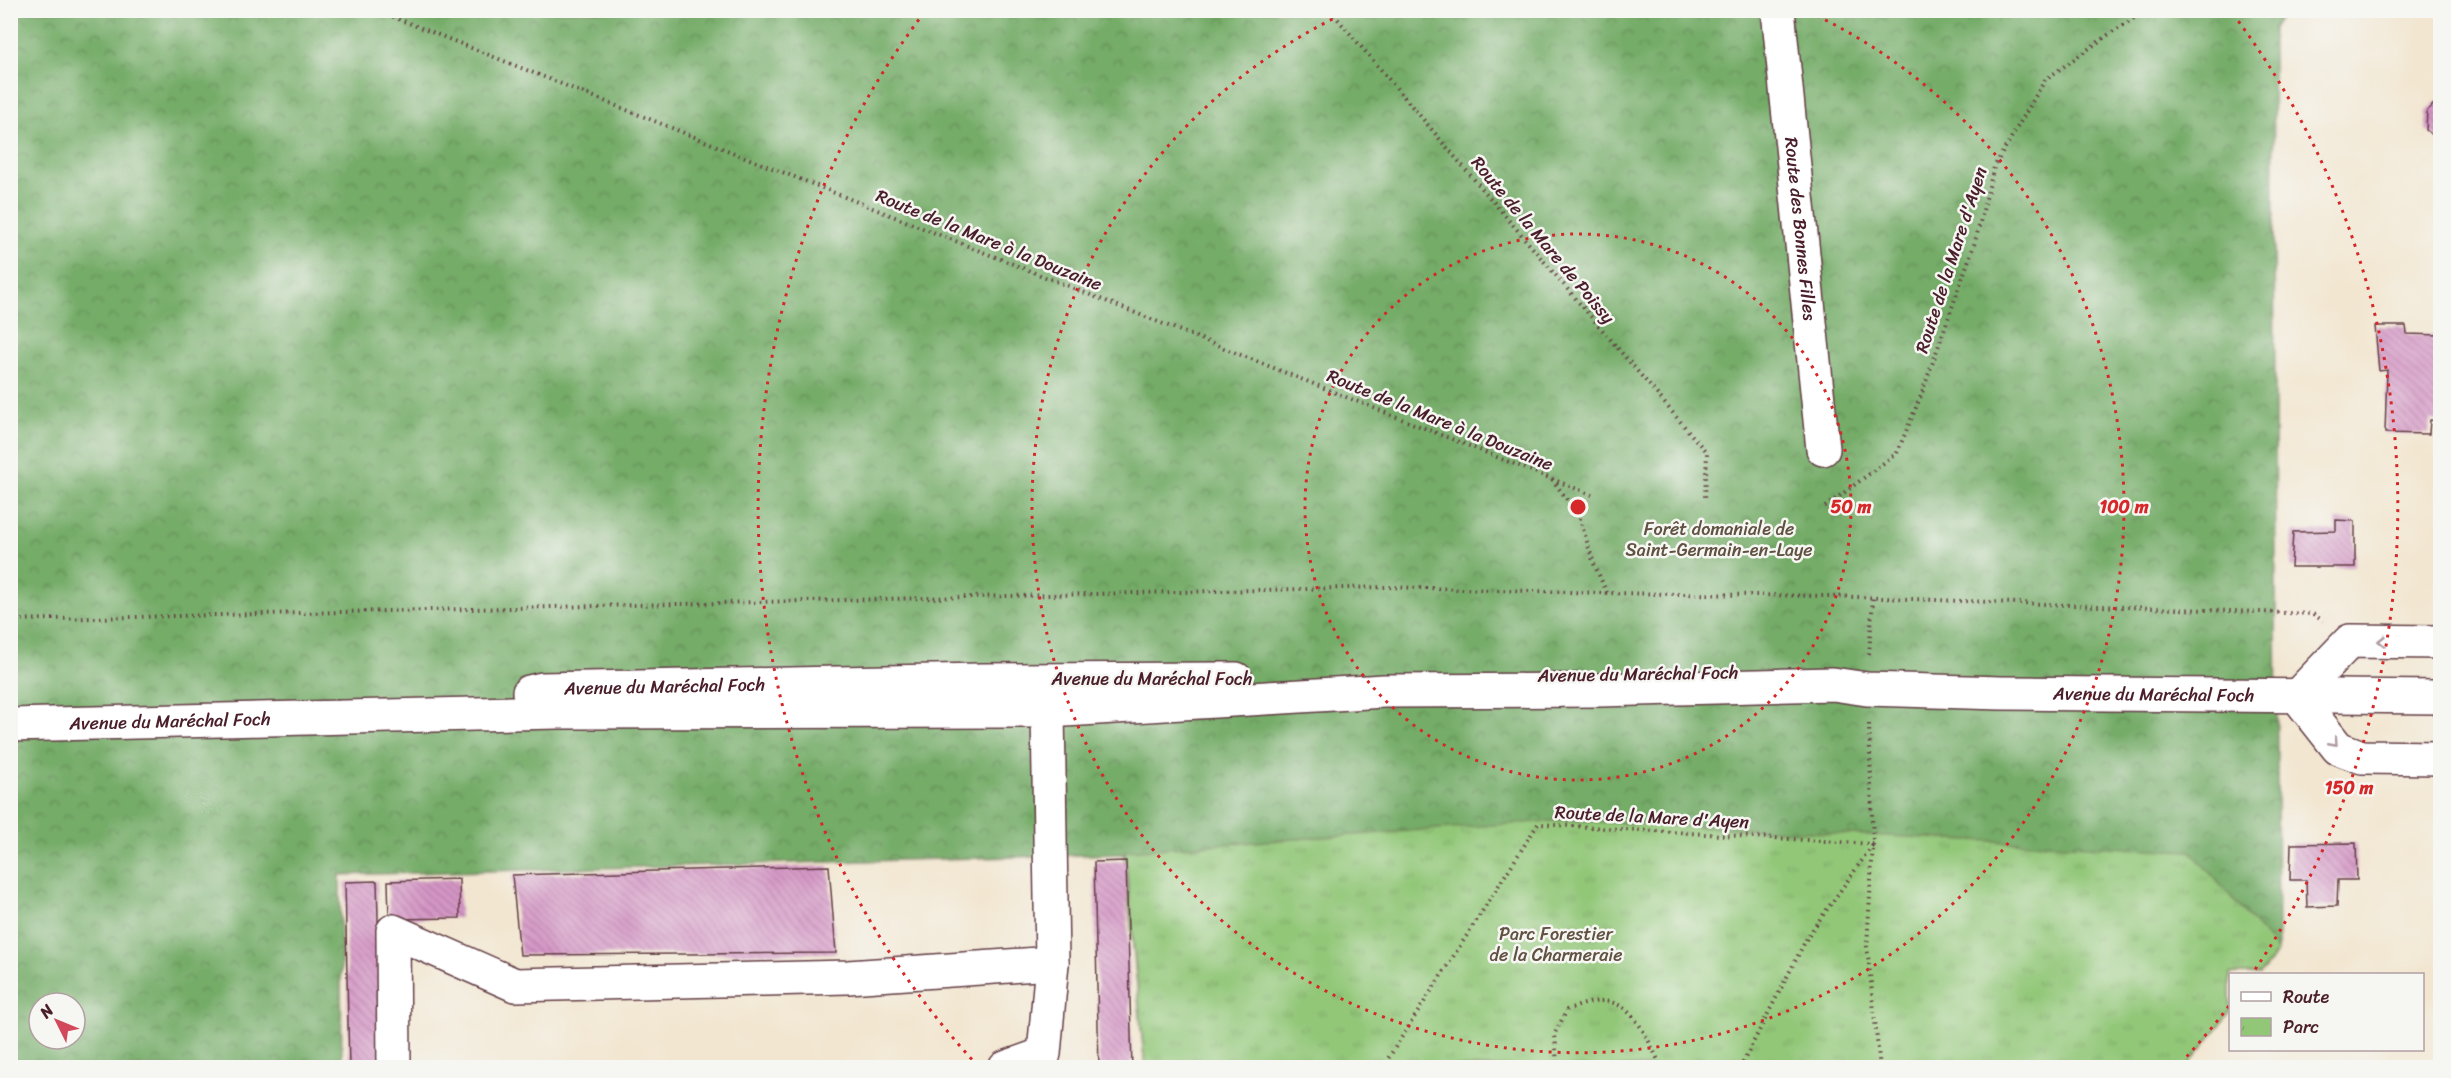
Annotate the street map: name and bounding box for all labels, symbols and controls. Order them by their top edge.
street label: Route des Bonnes Filles [1775,136,1826,323]
street label: Route de la Mare de Poissy [1463,149,1624,332]
street label: Route de la Mare d'Ayen [1906,162,1996,357]
street label: Route de la Mare à la Douzaine [871,180,1107,300]
street label: Route de la Mare à la Douzaine [1322,360,1558,480]
text: 50 m [1831,491,1872,523]
text: 100 m [2100,491,2149,523]
centre of rings [1568,497,1588,517]
park label: Forêt domaniale de Saint-Germain-en-Laye [1625,513,1813,566]
one-way arrow [2378,635,2387,647]
street label: Avenue du Maréchal Foch [1536,656,1739,692]
street label: Avenue du Maréchal Foch [1051,663,1252,695]
street label: Avenue du Maréchal Foch [563,668,766,705]
street label: Avenue du Maréchal Foch [2052,677,2254,711]
street label: Avenue du Maréchal Foch [68,703,271,740]
one-way arrow [2326,735,2337,746]
text: 150 m [2325,772,2373,804]
street label: Route de la Mare d'Ayen [1554,796,1750,838]
park label: Parc Forestier de la Charmeraie [1489,918,1623,971]
legend [2229,973,2424,1051]
text: Route [2283,981,2330,1013]
north arrow [27,991,87,1051]
text: N [31,997,61,1026]
text: Parc [2283,1011,2319,1043]

